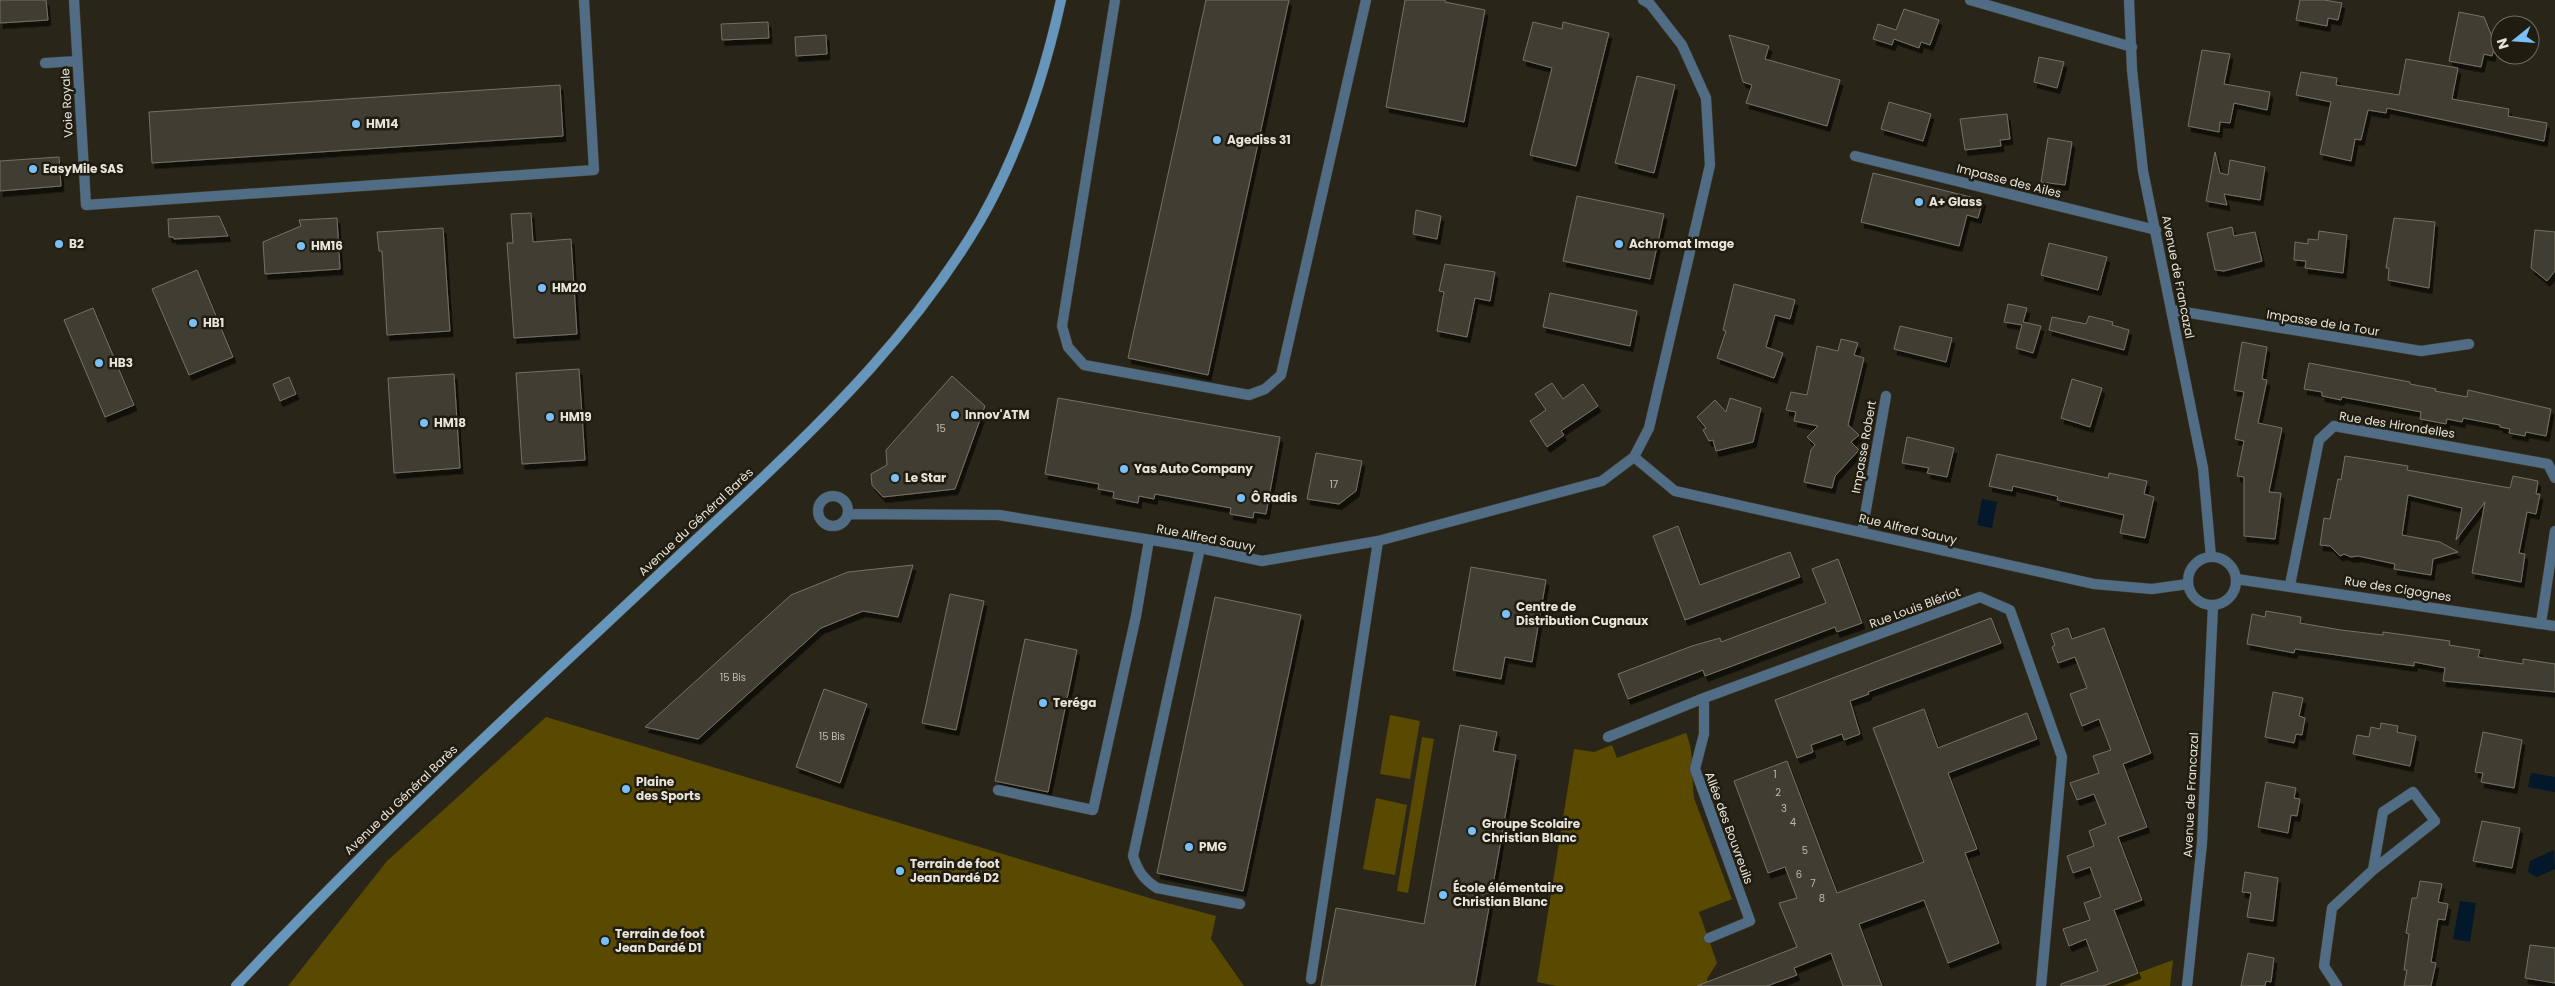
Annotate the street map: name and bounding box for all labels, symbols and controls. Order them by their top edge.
north arrow [2490,15,2540,65]
text: N [2491,36,2514,52]
street label: Voie Royale [56,68,77,138]
place label: HM14 [366,115,398,132]
marker: HM14 [350,118,362,130]
place label: Agediss 31 [1227,131,1291,148]
marker: Agediss 31 [1211,134,1223,146]
street label: Impasse des Ailes [1955,159,2063,202]
place label: EasyMile SAS [43,160,124,177]
marker: EasyMile SAS [27,163,39,175]
place label: A+ Glass [1929,193,1982,210]
marker: A+ Glass [1913,196,1925,208]
street label: Avenue de Francazal [2158,214,2199,340]
place label: B2 [69,235,84,252]
place label: Achromat Image [1629,235,1735,252]
place label: HM16 [311,237,343,254]
marker: B2 [53,238,65,250]
marker: Achromat Image [1613,238,1625,250]
marker: HM16 [295,240,307,252]
place label: HM20 [552,279,587,296]
marker: HM20 [536,282,548,294]
street label: Impasse de la Tour [2265,305,2381,340]
place label: HB1 [203,314,224,331]
marker: HB1 [187,317,199,329]
place label: HB3 [109,354,133,371]
marker: HB3 [93,357,105,369]
street label: Impasse Robert [1847,399,1880,495]
place label: Innov'ATM [965,406,1029,423]
street label: Rue des Hirondelles [2338,407,2456,442]
place label: HM19 [560,408,592,425]
marker: Innov'ATM [949,409,961,421]
marker: HM19 [544,411,556,423]
place label: HM18 [434,414,466,431]
marker: HM18 [418,417,430,429]
house number: 15 [936,421,946,436]
place label: Yas Auto Company [1134,460,1253,477]
marker: Yas Auto Company [1118,463,1130,475]
street label: Avenue du Général Barès [634,464,757,580]
place label: Le Star [905,469,946,486]
marker: Le Star [889,472,901,484]
house number: 17 [1330,477,1339,492]
place label: Ô Radis [1251,489,1298,506]
marker: Ô Radis [1235,492,1247,504]
street label: Rue Alfred Sauvy [1857,509,1959,548]
street label: Rue Alfred Sauvy [1155,520,1257,555]
street label: Rue des Cigognes [2343,572,2453,605]
street label: Rue Louis Blériot [1867,583,1963,632]
place label: Centre de Distribution Cugnaux [1516,598,1649,629]
marker: Centre de Distribution Cugnaux [1500,608,1512,620]
house number: 15 Bis [720,670,746,685]
place label: Teréga [1053,694,1096,711]
marker: Teréga [1037,697,1049,709]
house number: 15 Bis [819,729,845,744]
street label: Avenue de Francazal [2179,732,2202,858]
street label: Avenue du Général Barès [340,741,461,858]
house number: 1 [1773,767,1777,782]
street label: Allée des Bouvreuils [1701,769,1758,886]
place label: Plaine des Sports [636,773,701,804]
marker: Plaine des Sports [620,783,632,795]
house number: 2 [1775,785,1781,800]
house number: 3 [1781,801,1787,816]
place label: Groupe Scolaire Christian Blanc [1482,815,1581,846]
house number: 4 [1790,815,1796,830]
marker: Groupe Scolaire Christian Blanc [1466,825,1478,837]
place label: PMG [1199,838,1227,855]
marker: PMG [1183,841,1195,853]
house number: 5 [1802,843,1808,858]
place label: Terrain de foot Jean Dardé D2 [910,855,1000,886]
marker: Terrain de foot Jean Dardé D2 [894,865,906,877]
house number: 6 [1796,867,1802,882]
house number: 7 [1810,876,1816,891]
place label: École élémentaire Christian Blanc [1453,879,1564,910]
marker: École élémentaire Christian Blanc [1437,889,1449,901]
house number: 8 [1819,891,1825,906]
place label: Terrain de foot Jean Dardé D1 [615,925,705,956]
marker: Terrain de foot Jean Dardé D1 [599,935,611,947]

